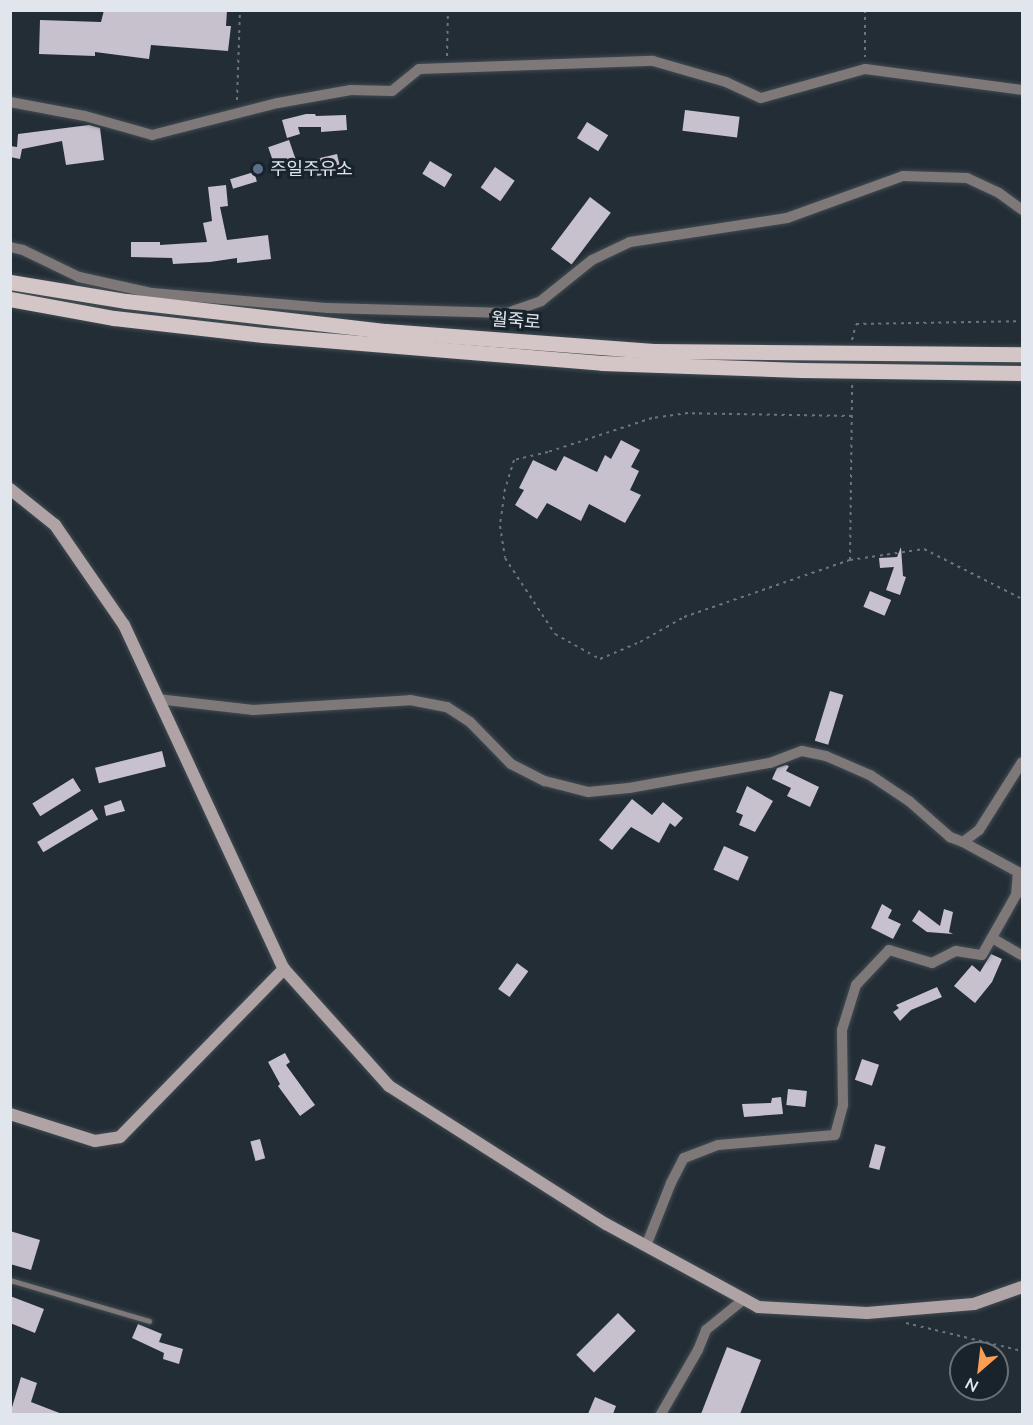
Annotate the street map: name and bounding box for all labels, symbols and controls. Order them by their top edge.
place label: 주일주유소 [270,158,353,180]
marker: 주일주유소 [251,162,265,176]
street label: 월죽로 [490,308,542,334]
north arrow [949,1341,1009,1401]
text: N [961,1373,982,1397]

